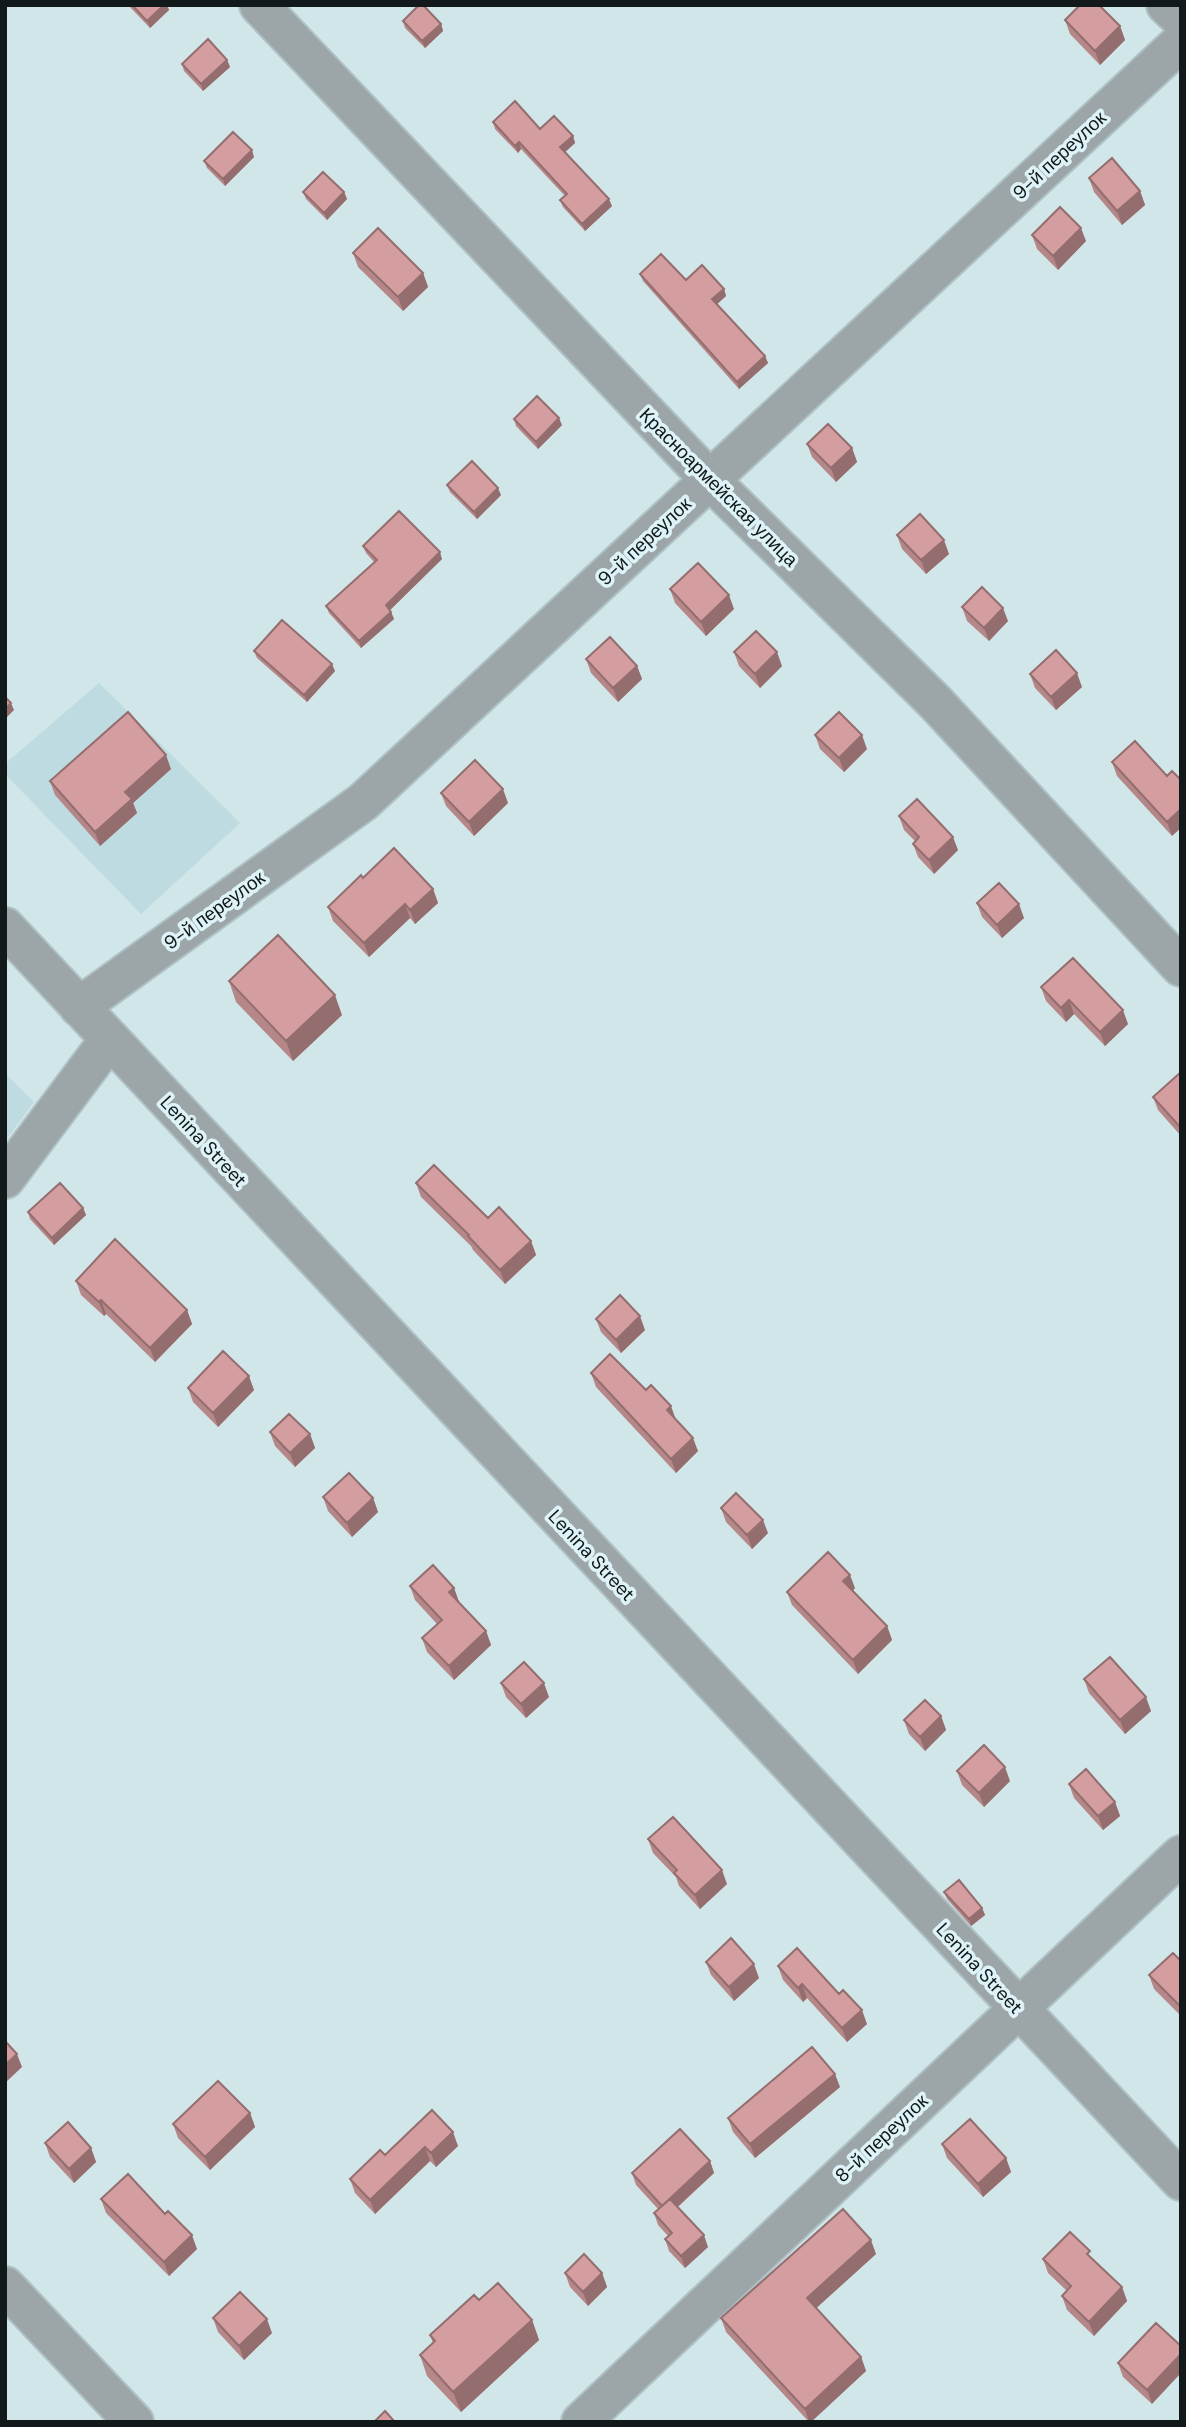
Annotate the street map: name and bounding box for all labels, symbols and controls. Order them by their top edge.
street label: 9-й переулок [1007,105,1112,205]
street label: Красноармейская улица [634,403,804,572]
street label: 9-й переулок [592,491,697,591]
street label: 9-й переулок [159,865,270,955]
street label: Lenina Street [155,1090,252,1192]
street label: Lenina Street [543,1504,640,1606]
street label: Lenina Street [931,1917,1028,2019]
street label: 8-й переулок [829,2088,934,2188]

